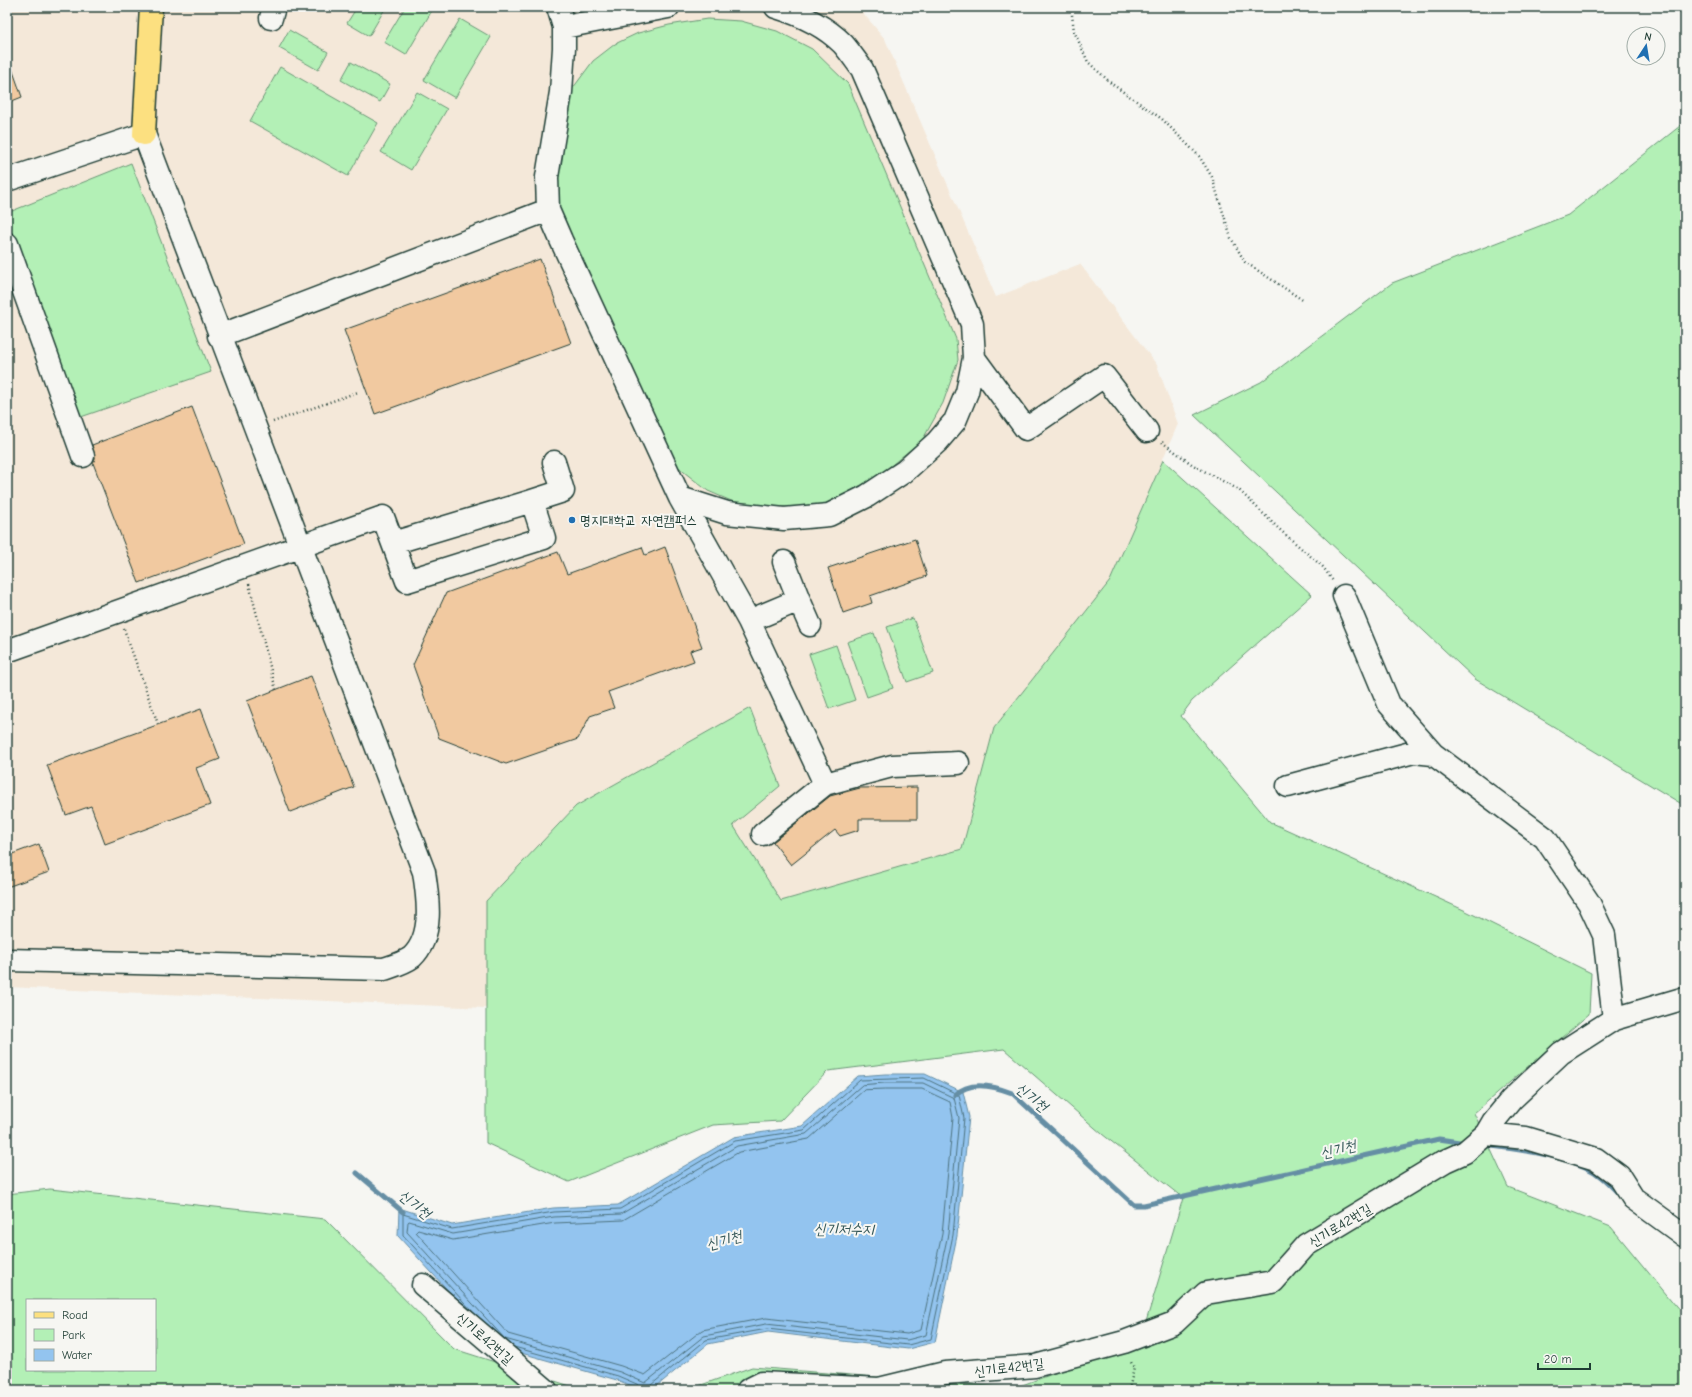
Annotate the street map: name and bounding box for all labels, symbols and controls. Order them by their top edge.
north arrow [1626,26,1666,66]
text: N [1643,30,1653,44]
place label: 명지대학교 자연캠퍼스 [580,512,697,529]
marker: 명지대학교 자연캠퍼스 [567,515,577,525]
water label: 신기천 [1012,1079,1053,1117]
water label: 신기천 [1318,1136,1360,1162]
water label: 신기천 [395,1186,436,1224]
street label: 신기로42번길 [1306,1200,1375,1251]
water label: 신기저수지 [814,1220,876,1238]
water label: 신기천 [704,1226,746,1253]
legend [26,1299,156,1371]
text: Road [62,1308,88,1322]
street label: 신기로42번길 [453,1309,517,1368]
text: Park [62,1328,85,1342]
scale bar [1538,1345,1590,1371]
text: Water [62,1348,92,1362]
text: 20 m [1544,1352,1572,1366]
street label: 신기로42번길 [973,1355,1046,1380]

